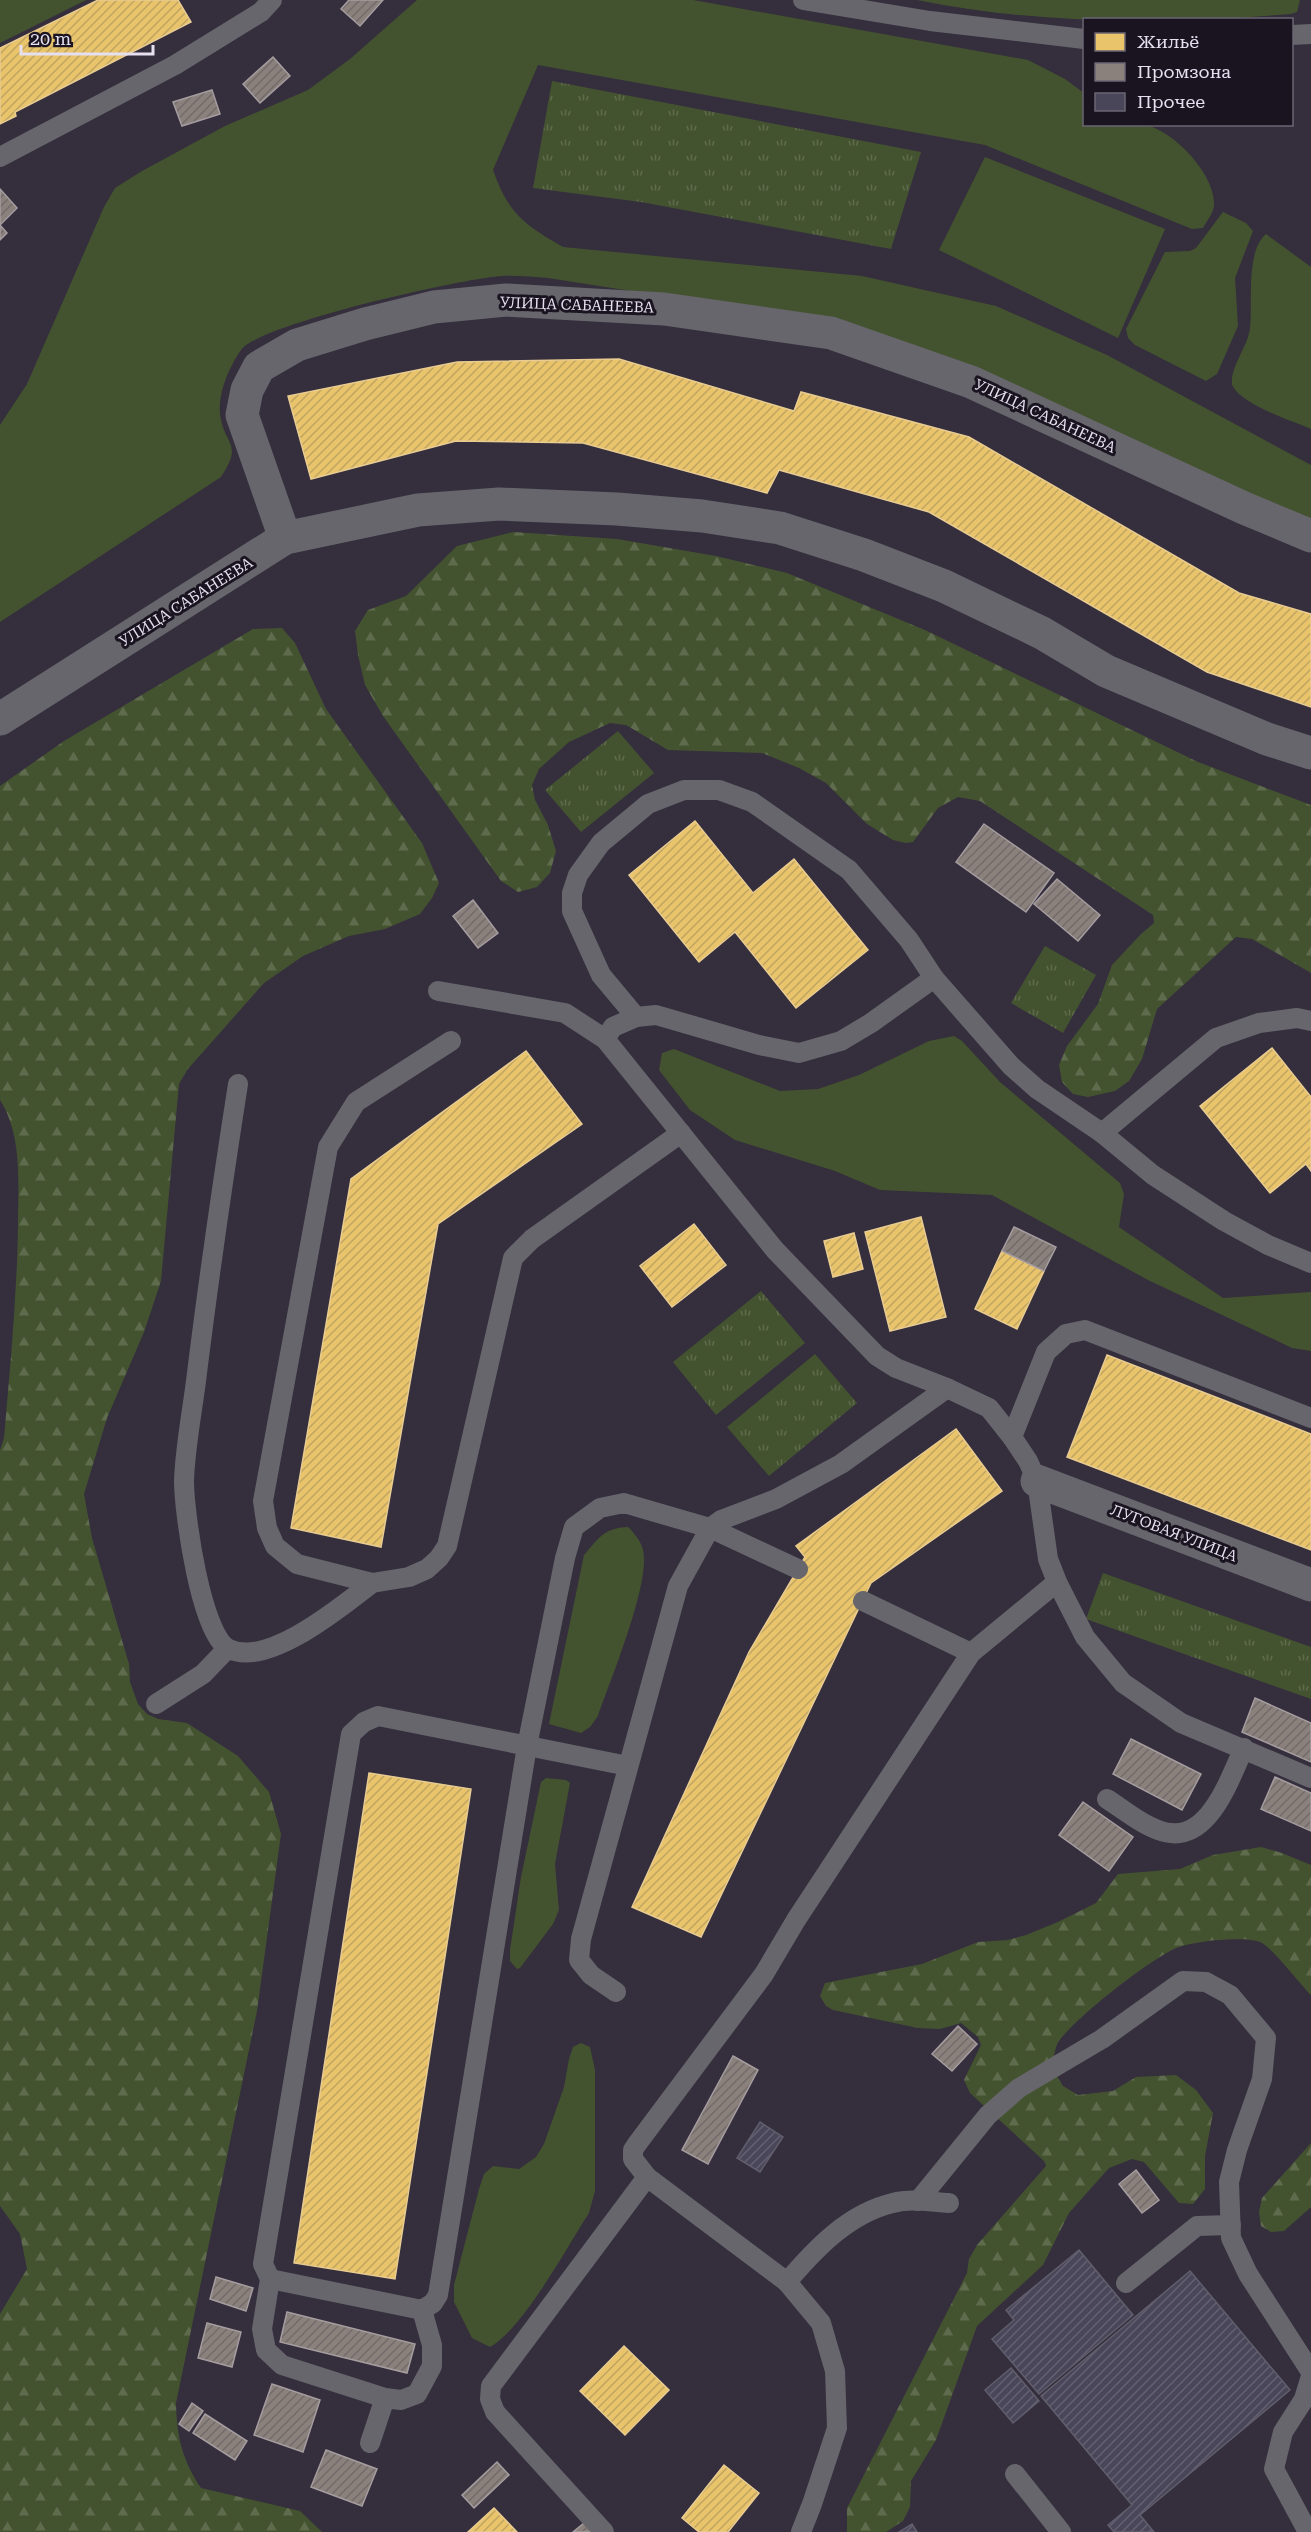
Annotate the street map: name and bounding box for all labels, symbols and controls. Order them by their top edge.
scale bar [21,18,153,56]
legend [1083,18,1293,126]
text: 20 m [30,28,71,49]
text: Жильё [1137,31,1199,52]
text: Промзона [1137,61,1231,82]
text: Прочее [1137,91,1205,112]
street label: УЛИЦА САБАНЕЕВА [500,293,655,317]
street label: УЛИЦА САБАНЕЕВА [971,375,1119,457]
street label: УЛИЦА САБАНЕЕВА [116,553,257,650]
street label: ЛУГОВАЯ УЛИЦА [1108,1501,1240,1566]

